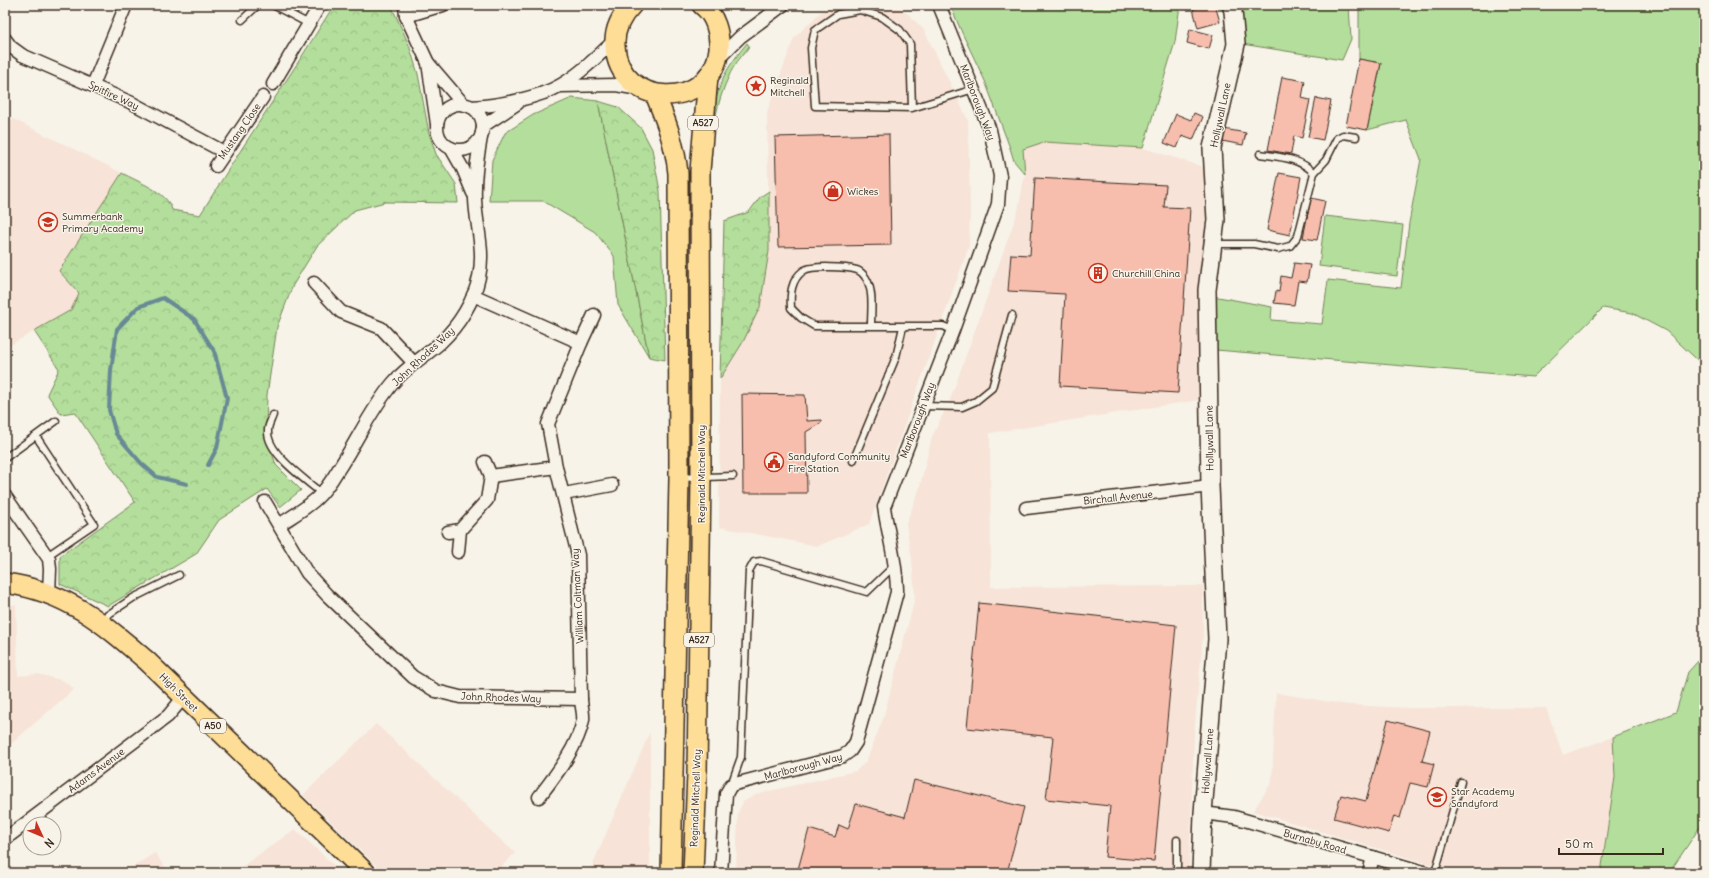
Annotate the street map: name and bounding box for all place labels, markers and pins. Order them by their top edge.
place label: Reginald Mitchell [770,74,809,99]
place icon: Reginald Mitchell [745,75,767,97]
shop icon: Wickes [822,180,844,202]
place label: Wickes [847,185,879,198]
place label: Summerbank Primary Academy [62,210,144,235]
school or university icon: Summerbank Primary Academy [37,211,59,233]
building icon: Churchill China [1087,262,1109,284]
place label: Churchill China [1112,267,1180,280]
place label: Sandyford Community Fire Station [788,450,890,475]
public building icon: Sandyford Community Fire Station [763,451,785,473]
place label: Star Academy Sandyford [1451,785,1515,810]
school or university icon: Star Academy Sandyford [1426,786,1448,808]

